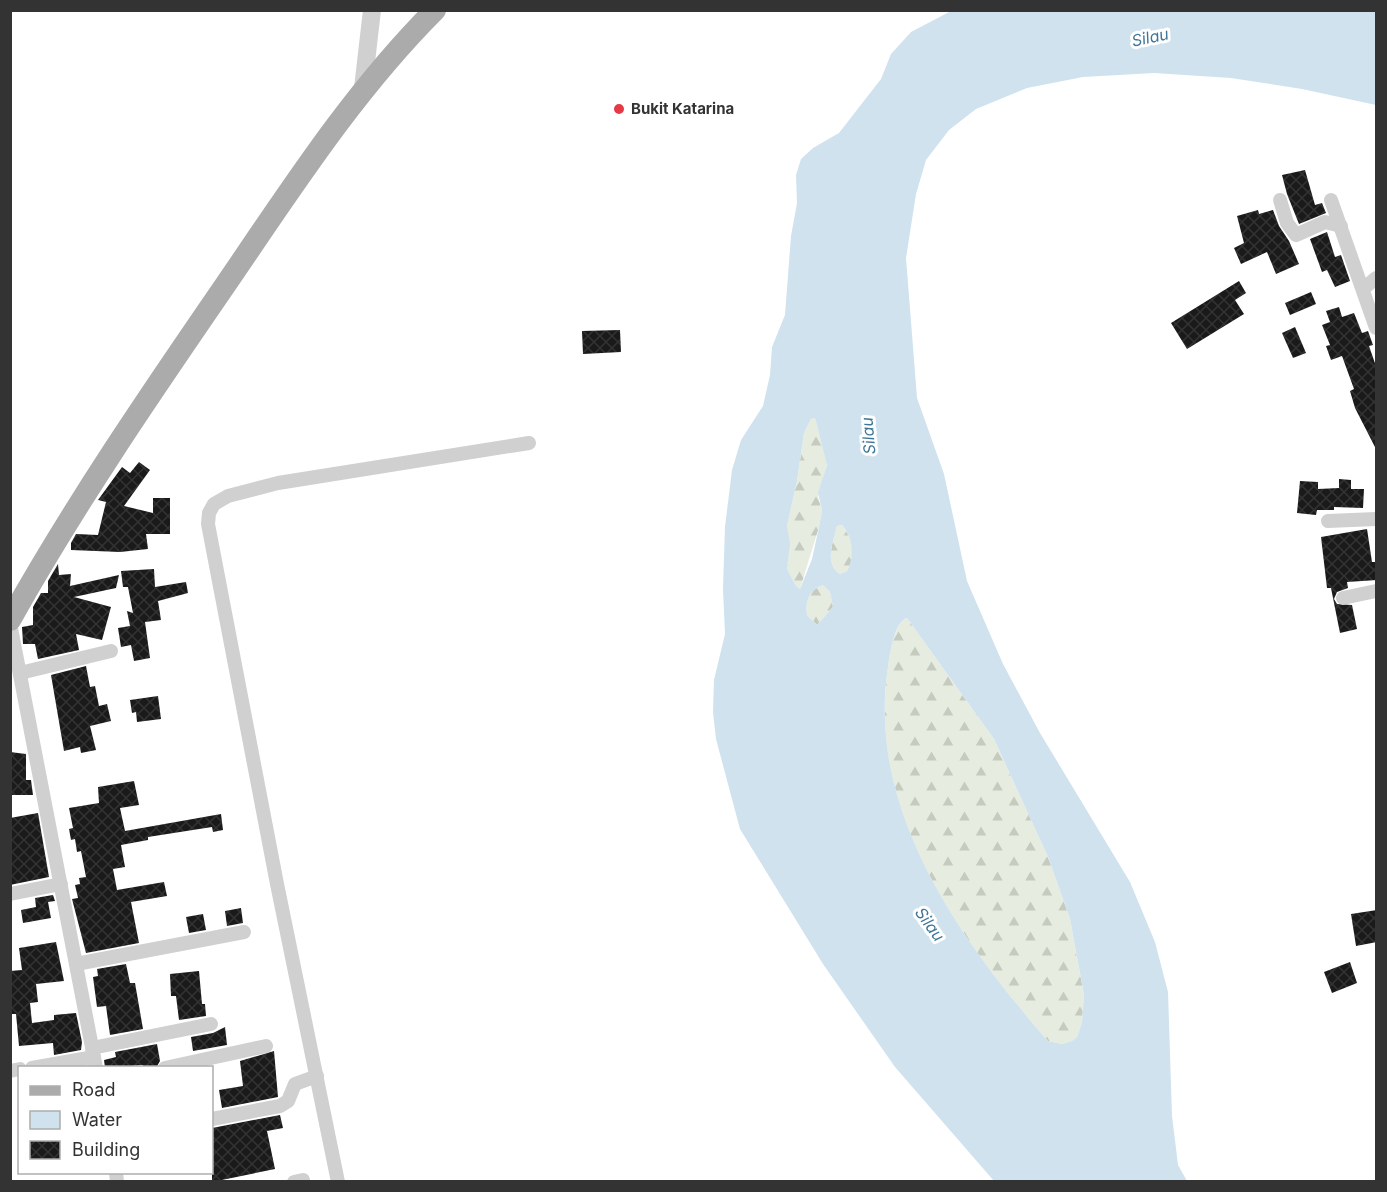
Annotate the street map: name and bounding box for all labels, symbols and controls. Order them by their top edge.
water label: Silau [1130,23,1170,51]
place label: Bukit Katarina [631,99,734,118]
marker: Bukit Katarina [612,102,626,116]
water label: Silau [856,417,880,455]
water label: Silau [911,903,949,945]
legend [18,1066,213,1174]
text: Road [72,1079,115,1100]
text: Water [72,1109,122,1130]
text: Building [72,1139,140,1160]

